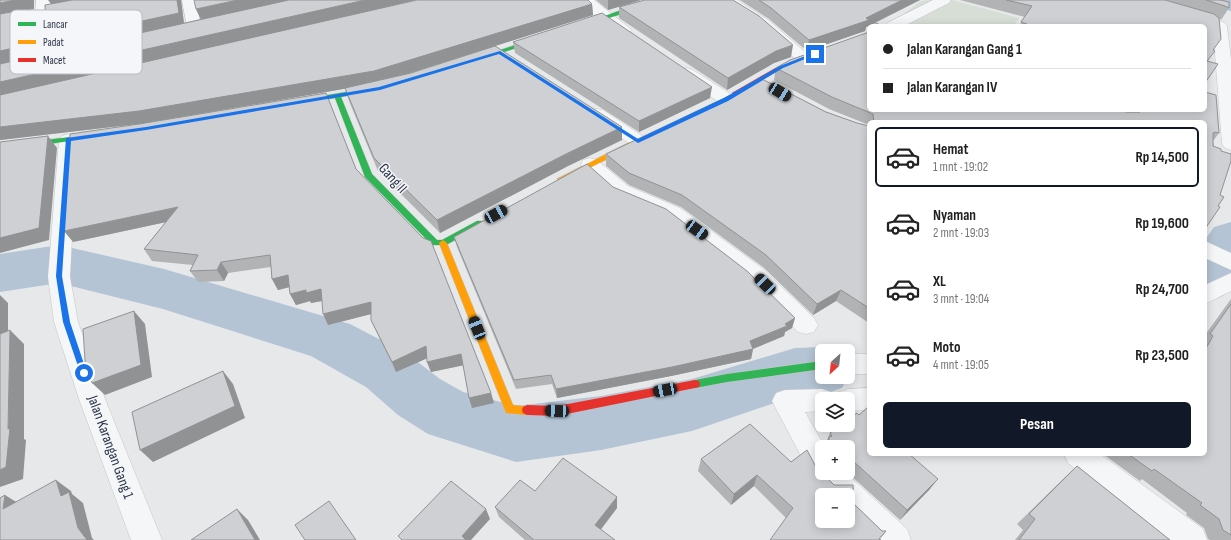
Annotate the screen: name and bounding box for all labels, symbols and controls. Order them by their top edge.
legend [10,10,142,74]
text: Lancar [43,18,68,31]
text: Padat [43,36,65,49]
text: Jalan Karangan Gang 1 [907,40,1022,59]
route end [806,45,824,63]
text: Macet [43,54,67,67]
text: Jalan Karangan IV [907,78,997,97]
car [767,81,793,103]
icon: car [885,139,921,175]
text: Hemat [933,140,968,159]
text: Rp 14,500 [1135,148,1189,167]
street label: Gang II [374,159,411,197]
text: 1 mnt · 19:02 [933,159,988,175]
car [483,203,509,225]
icon: car [885,205,921,241]
text: Nyaman [933,206,976,225]
text: Rp 19,600 [1135,214,1189,233]
car [684,218,710,242]
text: 2 mnt · 19:03 [933,225,989,241]
car [752,271,778,297]
icon: car [885,271,921,307]
text: XL [933,272,946,291]
text: Rp 24,700 [1136,280,1189,299]
text: 3 mnt · 19:04 [933,291,989,307]
car [467,315,487,341]
icon: car [885,337,921,373]
text: Moto [933,338,960,357]
north arrow [815,344,855,384]
map controls [815,344,855,528]
text: Rp 23,500 [1135,346,1189,365]
text: 4 mnt · 19:05 [933,357,989,373]
route start [75,364,93,382]
car [652,382,678,398]
street label: Jalan Karangan Gang 1 [83,392,138,502]
button: layers [815,392,855,432]
button: Pesan [883,402,1191,448]
car [545,405,569,417]
button: + [815,440,855,480]
button: − [815,488,855,528]

